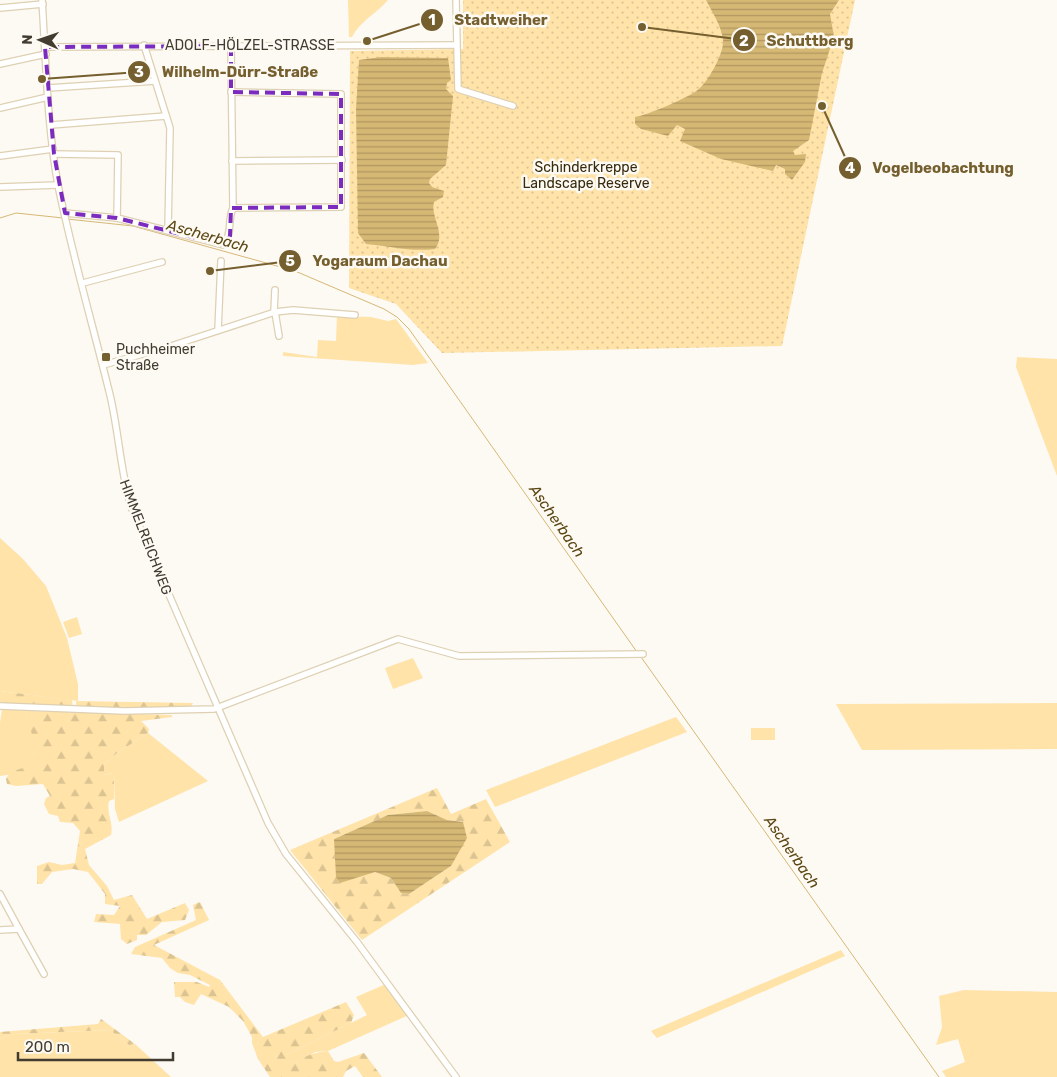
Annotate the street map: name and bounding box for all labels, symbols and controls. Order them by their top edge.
callout: Stadtweiher [419,5,558,35]
text: 1 [428,11,436,29]
text: Stadtweiher [454,11,548,29]
north arrow [15,15,65,65]
callout: Schuttberg [732,25,864,55]
text: 2 [739,32,749,50]
text: Schuttberg [767,32,853,50]
text: N [19,34,36,45]
street label: ADOLF-HÖLZEL-STRASSE [165,37,335,54]
callout: Wilhelm-Dürr-Straße [127,57,328,87]
text: 3 [134,63,144,81]
text: Wilhelm-Dürr-Straße [162,63,318,81]
callout: Vogelbeobachtung [838,153,1024,183]
park label: Schinderkreppe Landscape Reserve [522,159,650,192]
text: 4 [845,159,855,177]
text: Vogelbeobachtung [872,159,1014,177]
water label: Ascherbach [164,215,251,256]
callout: Yogaraum Dachau [278,246,458,276]
text: 5 [285,252,295,270]
text: Yogaraum Dachau [312,252,448,270]
place label: Puchheimer Straße [116,341,196,374]
marker: Puchheimer Straße [100,351,112,363]
street label: HIMMELREICHWEG [116,477,175,597]
water label: Ascherbach [525,480,589,561]
water label: Ascherbach [760,811,824,892]
scale bar [18,1030,172,1062]
text: 200 m [25,1038,70,1056]

